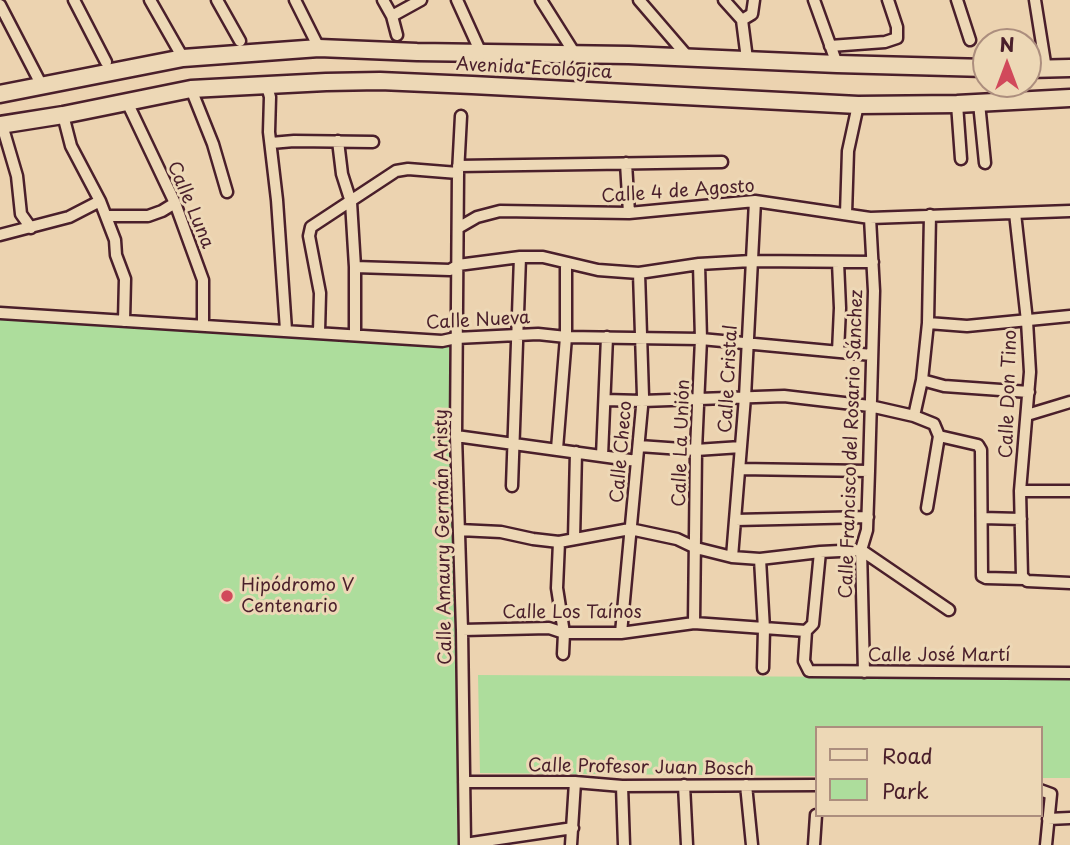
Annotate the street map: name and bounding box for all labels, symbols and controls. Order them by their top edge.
north arrow [972,28,1042,98]
text: N [999,30,1015,58]
street label: Avenida Ecológica [455,54,613,84]
street label: Calle Luna [162,158,218,252]
street label: Calle 4 de Agosto [601,176,755,208]
street label: Calle Francisco del Rosario Sánchez [836,289,868,599]
street label: Calle Nueva [425,307,531,335]
street label: Calle Cristal [715,324,743,434]
street label: Calle Don Tino [996,329,1022,459]
street label: Calle La Unión [669,379,695,507]
street label: Calle Checo [607,400,637,504]
street label: Calle Amaury Germán Aristy [431,409,457,665]
place label: Hipódromo V Centenario [241,575,354,618]
marker: Hipódromo V Centenario [219,588,235,604]
street label: Calle Los Taínos [502,602,642,624]
street label: Calle José Martí [868,645,1010,667]
legend [814,726,1042,817]
text: Road [882,739,933,771]
street label: Calle Profesor Juan Bosch [528,755,754,781]
text: Park [882,774,929,806]

